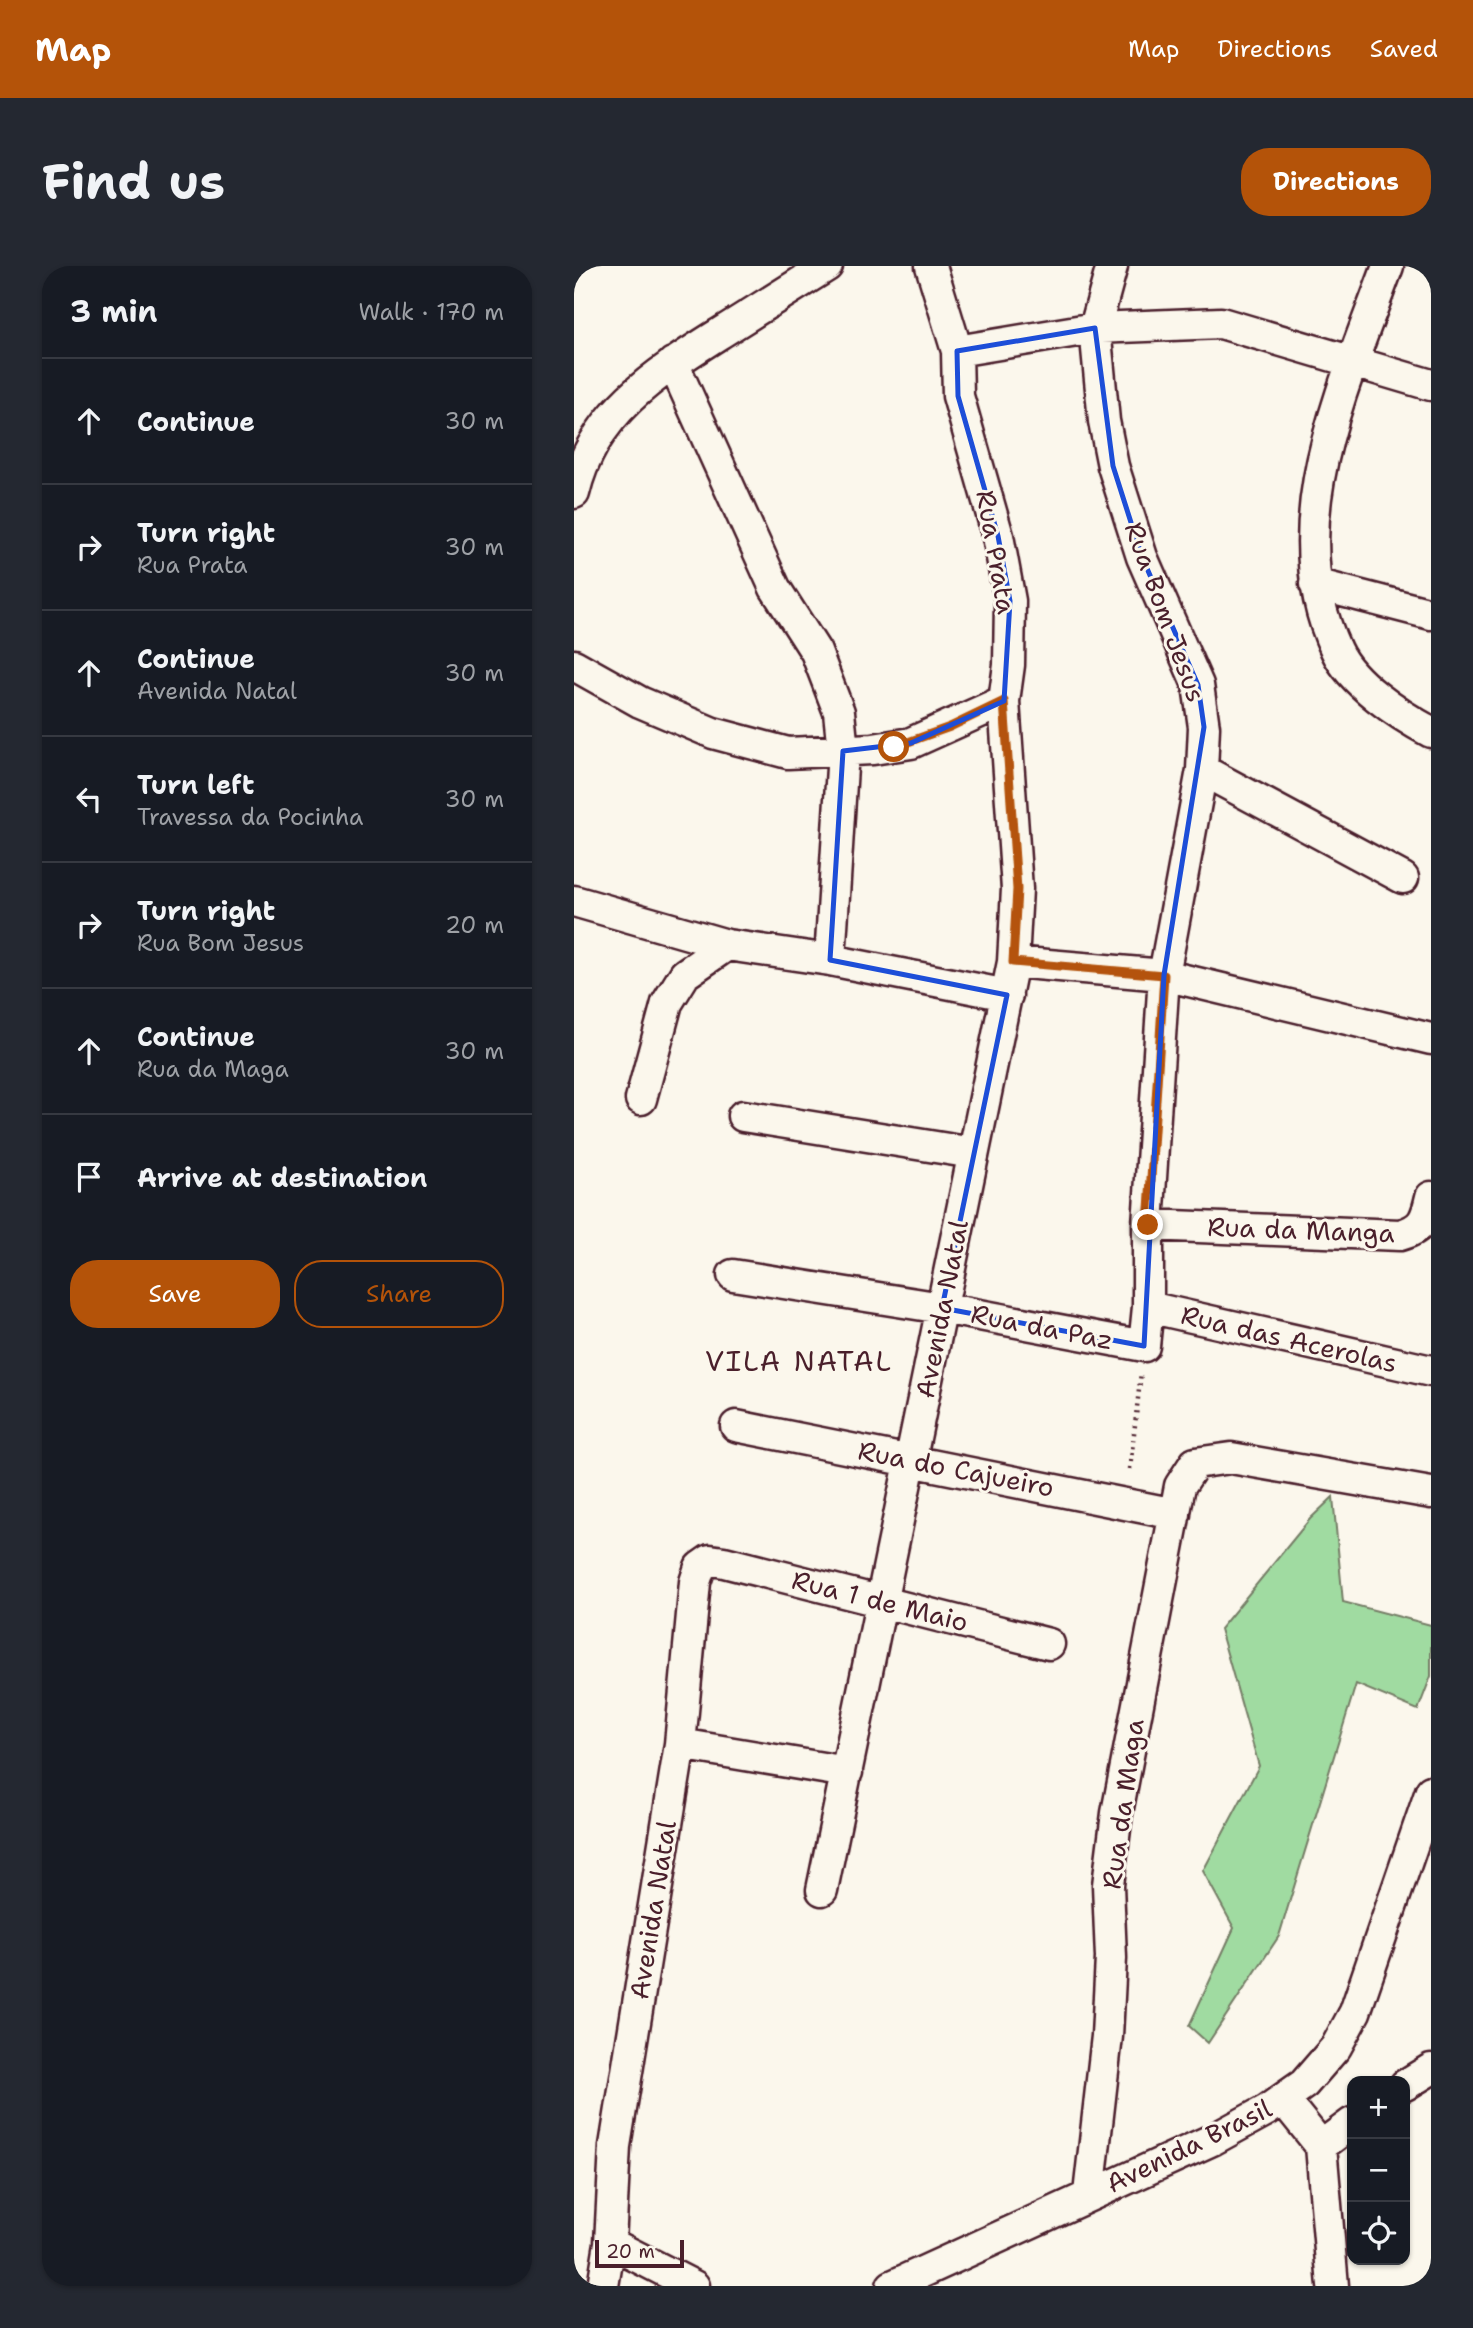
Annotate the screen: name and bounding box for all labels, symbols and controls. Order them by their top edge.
text: Map [35,27,111,72]
text: Map [1128,33,1179,65]
text: Directions [1217,33,1332,65]
text: Saved [1370,33,1438,65]
button: Directions [1241,148,1431,216]
text: Find us [42,149,225,215]
text: 3 min [70,291,157,332]
text: Walk · 170 m [359,297,504,327]
icon: ahead [70,402,108,440]
text: Continue [137,404,255,439]
text: 30 m [445,406,504,436]
street label: Rua Prata [968,487,1025,617]
text: Turn right [137,515,275,550]
street label: Rua Bom Jesus [1117,517,1214,707]
icon: right [70,528,108,566]
text: 30 m [445,532,504,562]
text: Rua Prata [137,550,248,580]
text: Continue [137,641,255,676]
icon: ahead [70,654,108,692]
text: 30 m [445,658,504,688]
text: Avenida Natal [137,676,297,706]
route start [878,731,909,762]
text: Turn left [137,767,254,802]
icon: left [70,780,108,818]
text: 30 m [445,784,504,814]
text: Travessa da Pocinha [137,802,363,832]
text: Turn right [137,893,275,928]
icon: right [70,906,108,944]
text: 20 m [445,910,504,940]
text: Rua Bom Jesus [137,928,304,958]
text: Continue [137,1019,255,1054]
icon: ahead [70,1032,108,1070]
text: 30 m [445,1036,504,1066]
text: Rua da Maga [137,1054,289,1084]
icon: arrive [70,1158,108,1196]
text: Arrive at destination [137,1160,427,1195]
route end [1132,1209,1163,1240]
street label: Rua da Manga [1207,1209,1395,1250]
street label: Avenida Natal [907,1217,976,1401]
button: Save [70,1260,280,1328]
button: Share [294,1260,504,1328]
street label: Rua da Paz [968,1296,1116,1357]
street label: Rua das Acerolas [1178,1297,1401,1380]
district label: VILA NATAL [705,1342,893,1380]
street label: Rua do Cajueiro [855,1432,1057,1505]
street label: Rua 1 de Maio [788,1562,972,1639]
street label: Rua da Maga [1093,1717,1152,1891]
street label: Avenida Natal [621,1818,684,2002]
map controls [1347,2076,1410,2265]
button: + [1347,2076,1410,2139]
street label: Avenida Brasil [1100,2090,1277,2201]
button: − [1347,2139,1410,2202]
button: locate [1347,2202,1410,2265]
scale bar [595,2237,684,2269]
text: 20 m [606,2239,655,2264]

